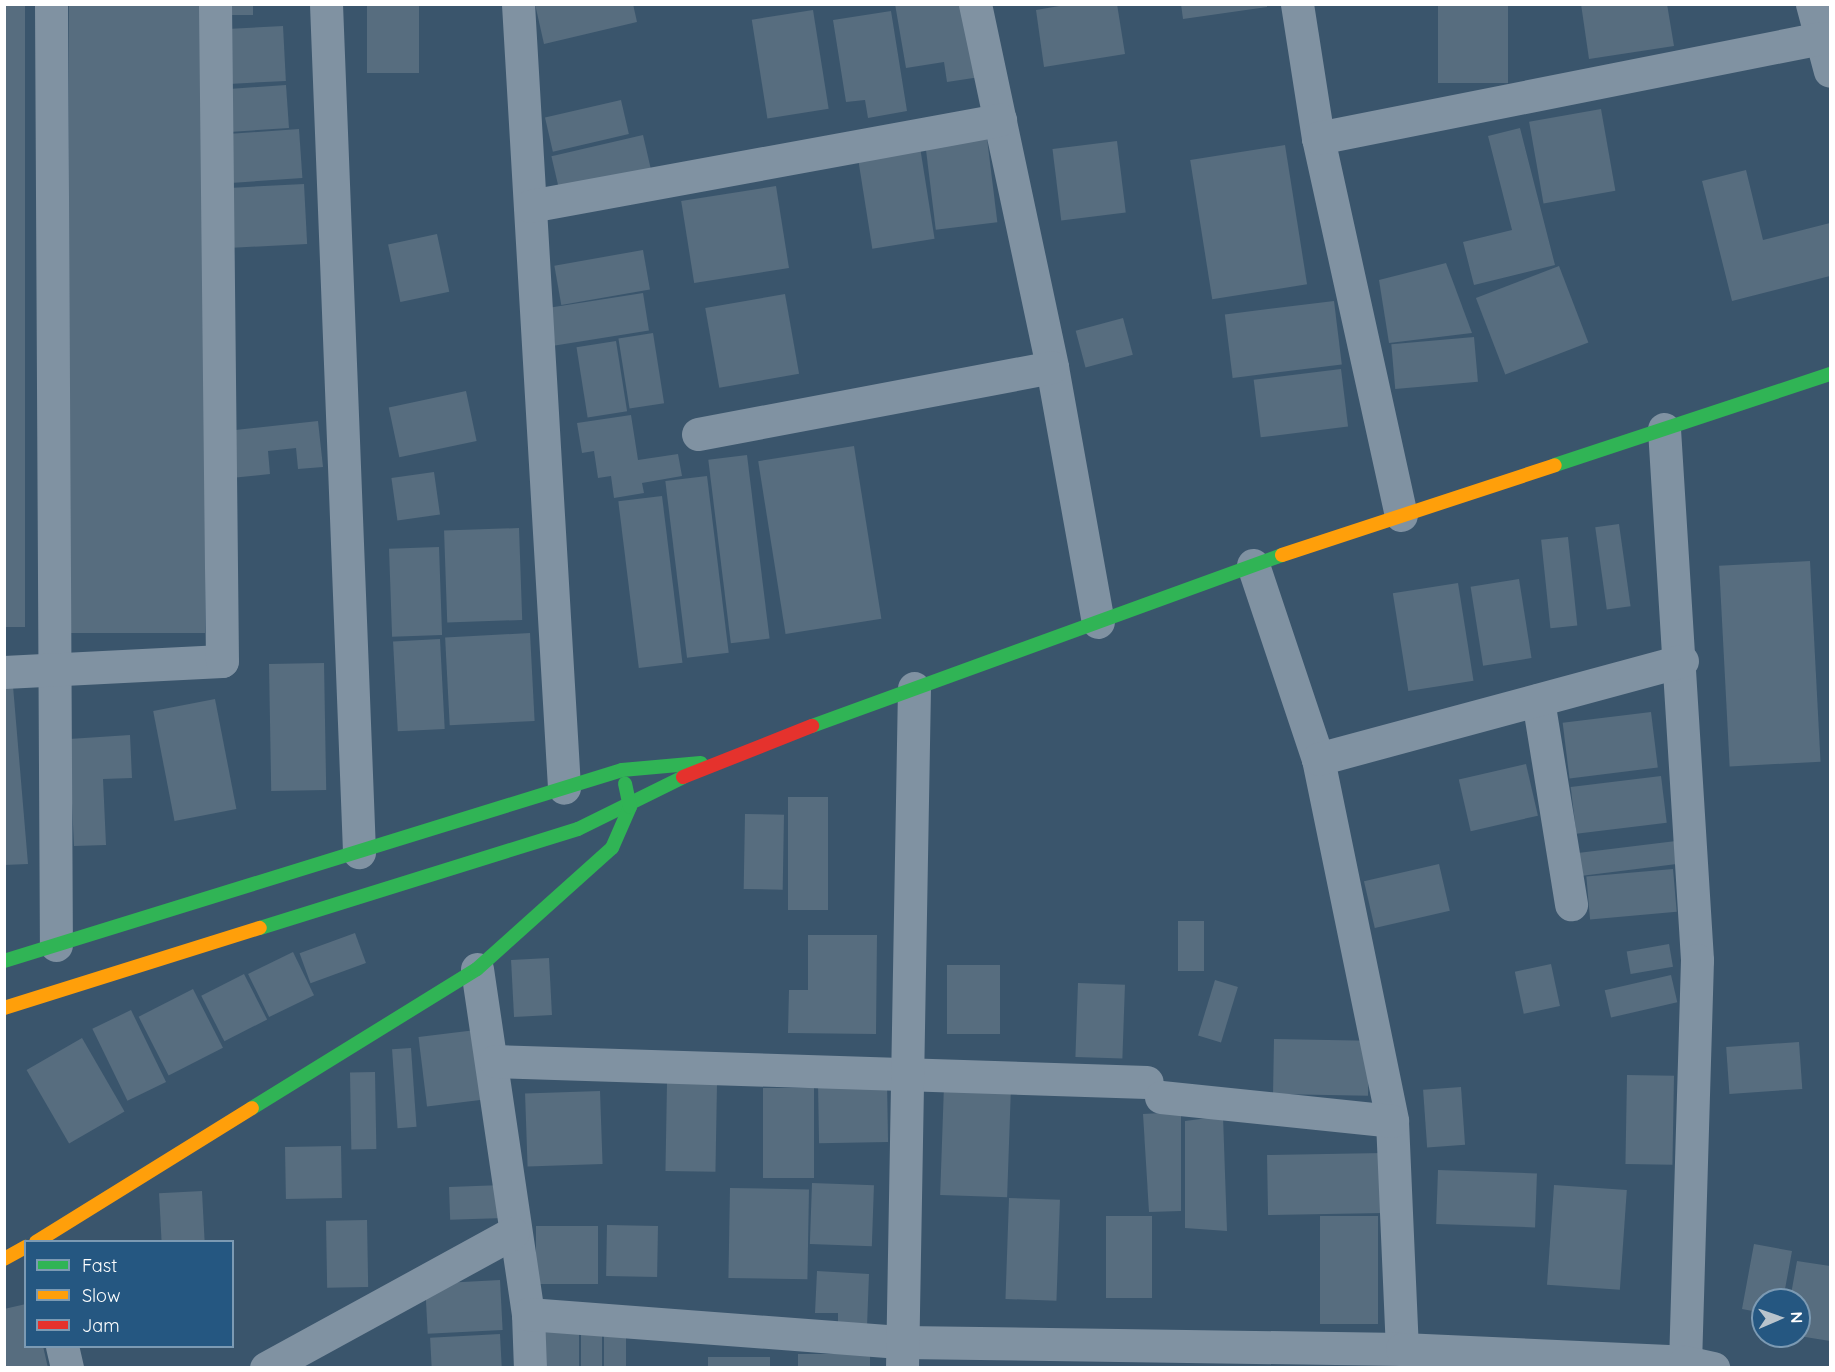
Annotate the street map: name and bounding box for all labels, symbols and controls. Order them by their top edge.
legend [24,1240,234,1348]
text: Fast [82,1254,117,1277]
text: Slow [82,1284,120,1307]
north arrow [1751,1288,1811,1348]
text: N [1787,1311,1807,1324]
text: Jam [82,1314,120,1337]

